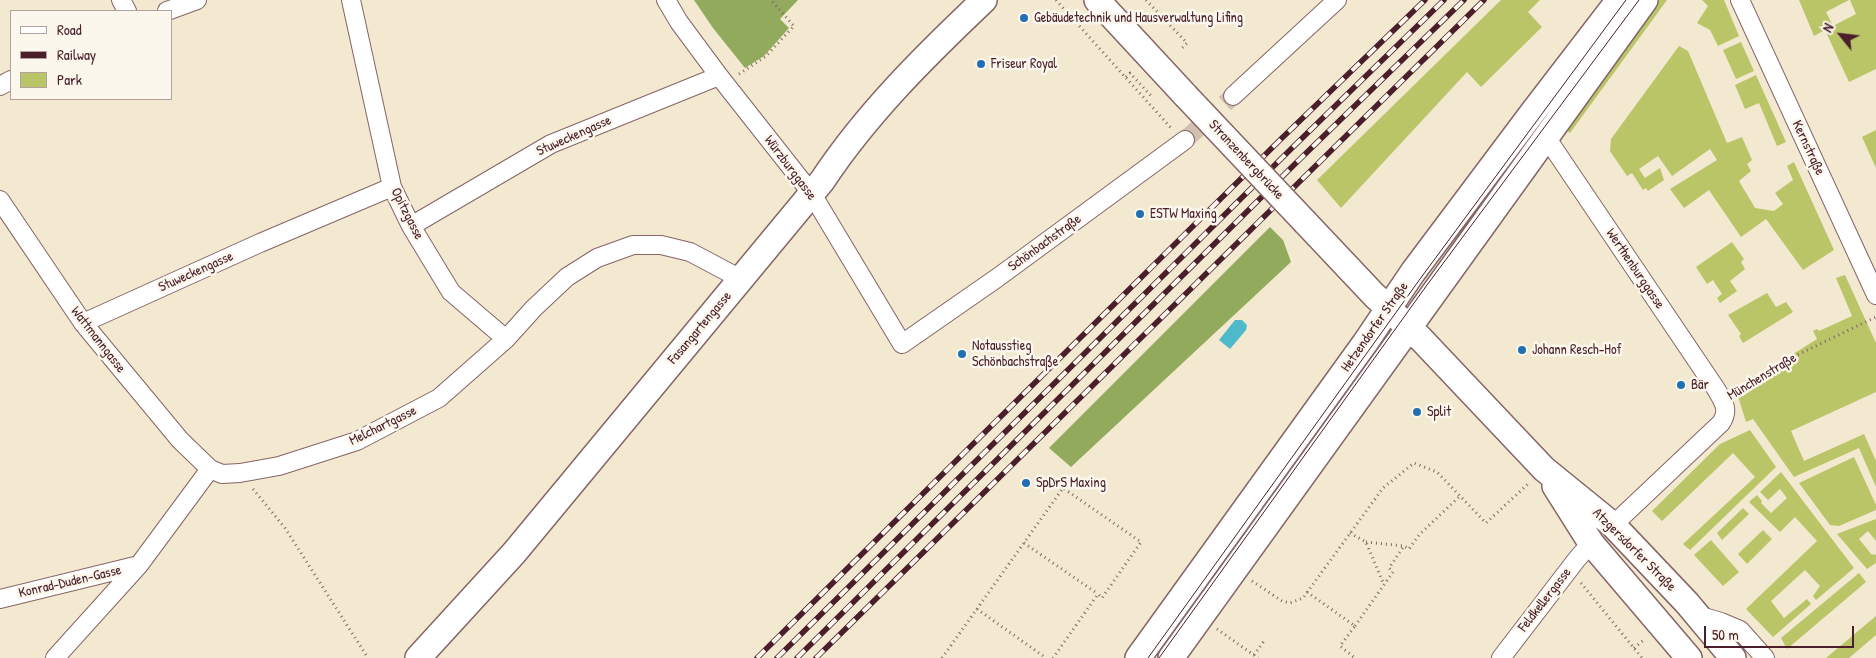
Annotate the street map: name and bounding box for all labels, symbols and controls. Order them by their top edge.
legend [10,10,172,100]
place label: Gebäudetechnik und Hausverwaltung Lifing [1034,10,1243,26]
north arrow [1816,10,1866,60]
marker: Gebäudetechnik und Hausverwaltung Lifing [1018,12,1030,24]
text: Road [57,19,82,40]
text: N [1817,20,1838,35]
text: Railway [57,44,96,65]
place label: Friseur Royal [991,56,1057,72]
marker: Friseur Royal [975,58,987,70]
text: Park [57,69,82,90]
street label: Stuweckengasse [534,112,614,160]
street label: Stranzenbergbrücke [1205,117,1287,203]
street label: Kernstraße [1788,118,1828,178]
street label: Würzburggasse [760,132,820,204]
street label: Opitzgasse [387,185,427,243]
place label: ESTW Maxing [1150,206,1217,222]
marker: ESTW Maxing [1134,208,1146,220]
street label: Schönbachstraße [1005,211,1085,275]
street label: Werthenburggasse [1602,226,1668,312]
street label: Stuweckengasse [156,248,236,296]
street label: Hetzendorfer Straße [1338,279,1412,375]
street label: Fasangartengasse [665,288,735,368]
street label: Wattmanngasse [67,304,129,376]
place label: Notausstieg Schönbachstraße [972,338,1058,371]
place label: Johann Resch-Hof [1532,342,1622,358]
marker: Johann Resch-Hof [1516,344,1528,356]
marker: Notausstieg Schönbachstraße [956,348,968,360]
street label: Münchenstraße [1724,350,1800,404]
place label: Bär [1691,377,1709,393]
marker: Bär [1675,379,1687,391]
street label: Melchartgasse [347,403,419,449]
place label: Split [1427,404,1451,420]
marker: Split [1411,406,1423,418]
place label: SpDrS Maxing [1036,475,1106,491]
marker: SpDrS Maxing [1020,477,1032,489]
street label: Atzgersdorfer Straße [1589,505,1679,595]
street label: Konrad-Duden-Gasse [17,562,123,602]
street label: Feldkellergasse [1515,565,1575,635]
scale bar [1706,616,1856,648]
text: 50 m [1712,624,1739,645]

